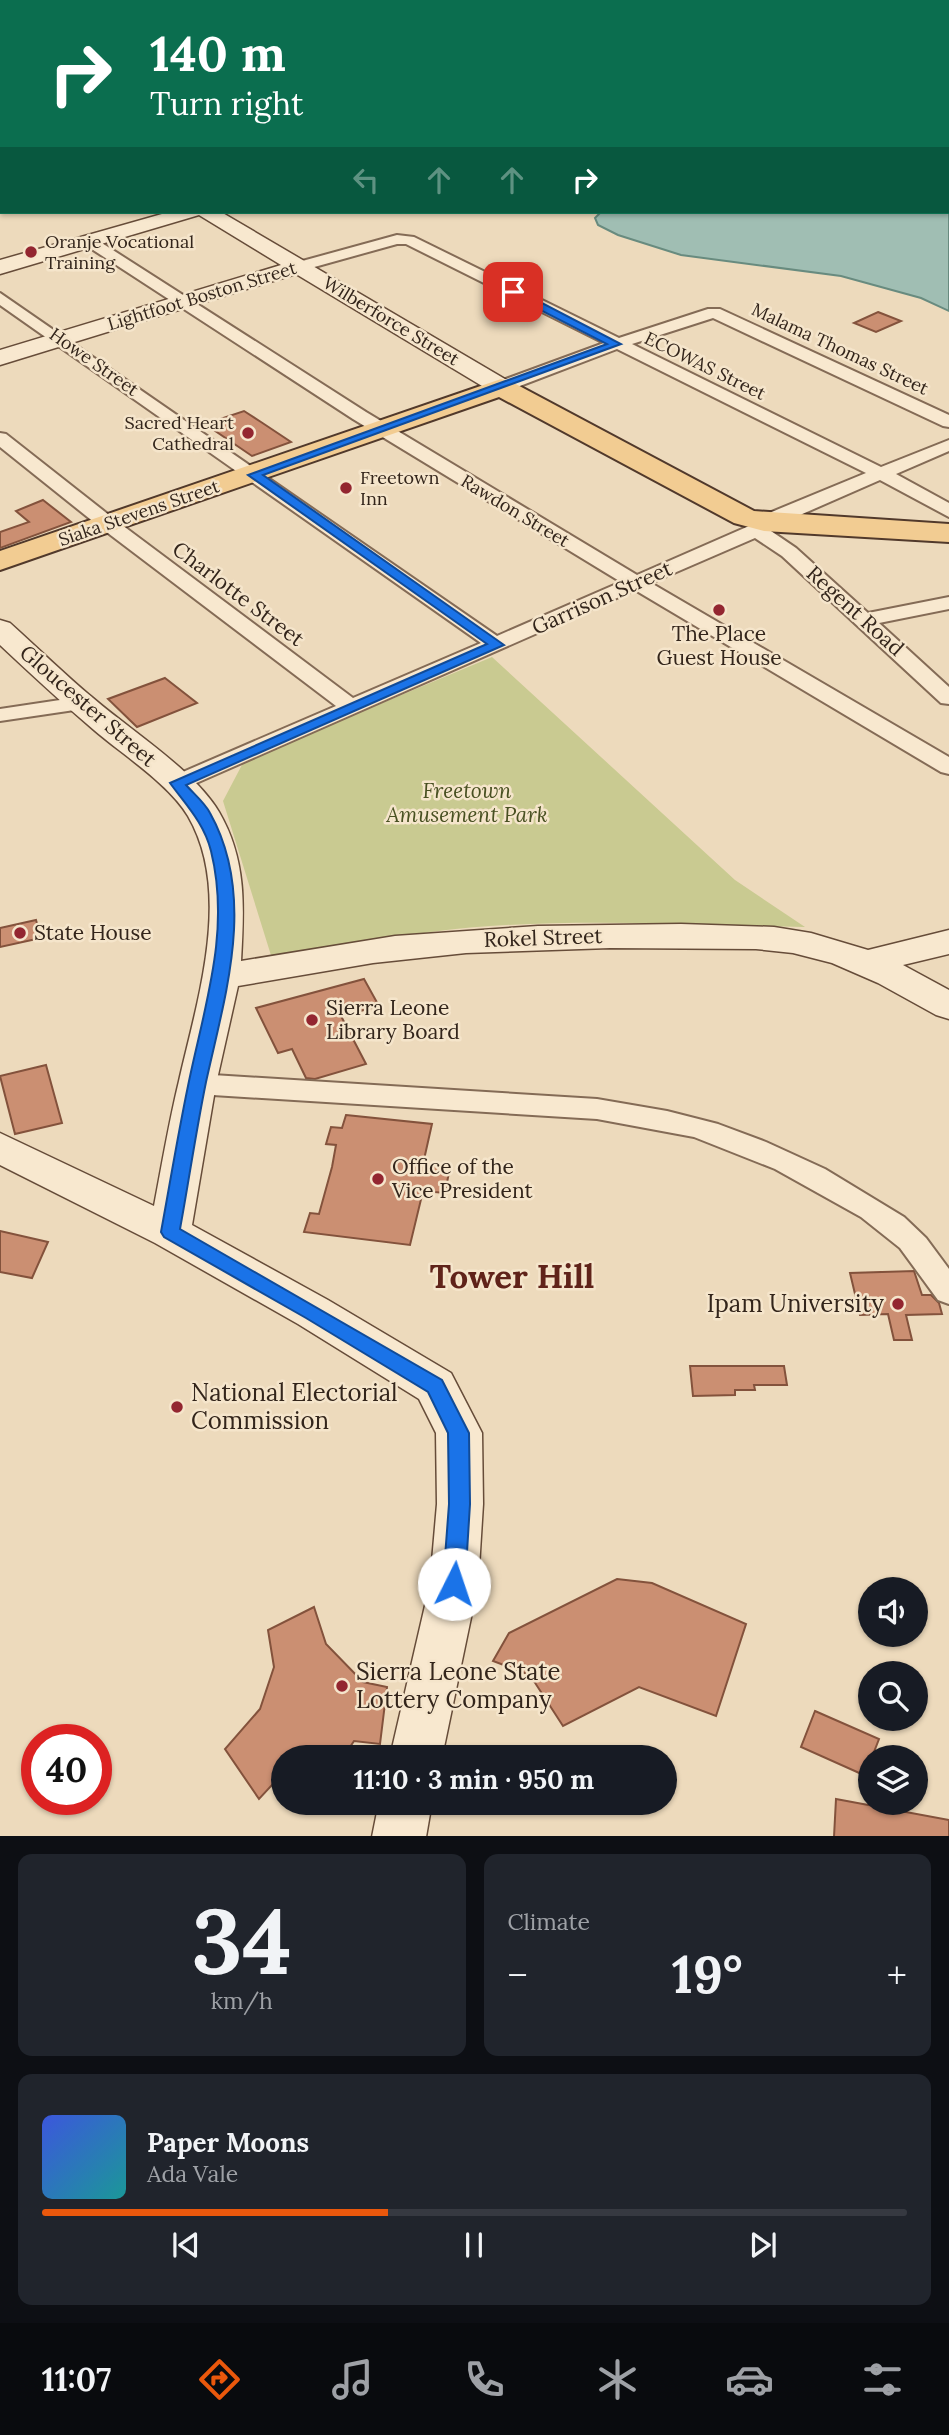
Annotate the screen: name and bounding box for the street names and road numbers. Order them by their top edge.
street label: Lightfoot Boston Street [105,256,299,335]
street label: Wilberforce Street [319,271,464,370]
street label: Malama Thomas Street [748,297,932,400]
street label: Howe Street [45,322,143,401]
street label: ECOWAS Street [641,326,770,405]
street label: Rawdon Street [457,469,574,552]
street label: Siaka Stevens Street [55,474,222,551]
street label: Charlotte Street [167,535,310,652]
street label: Garrison Street [527,554,677,641]
street label: Regent Road [801,560,910,662]
street label: Gloucester Street [14,639,163,773]
street label: Rokel Street [483,922,604,953]

